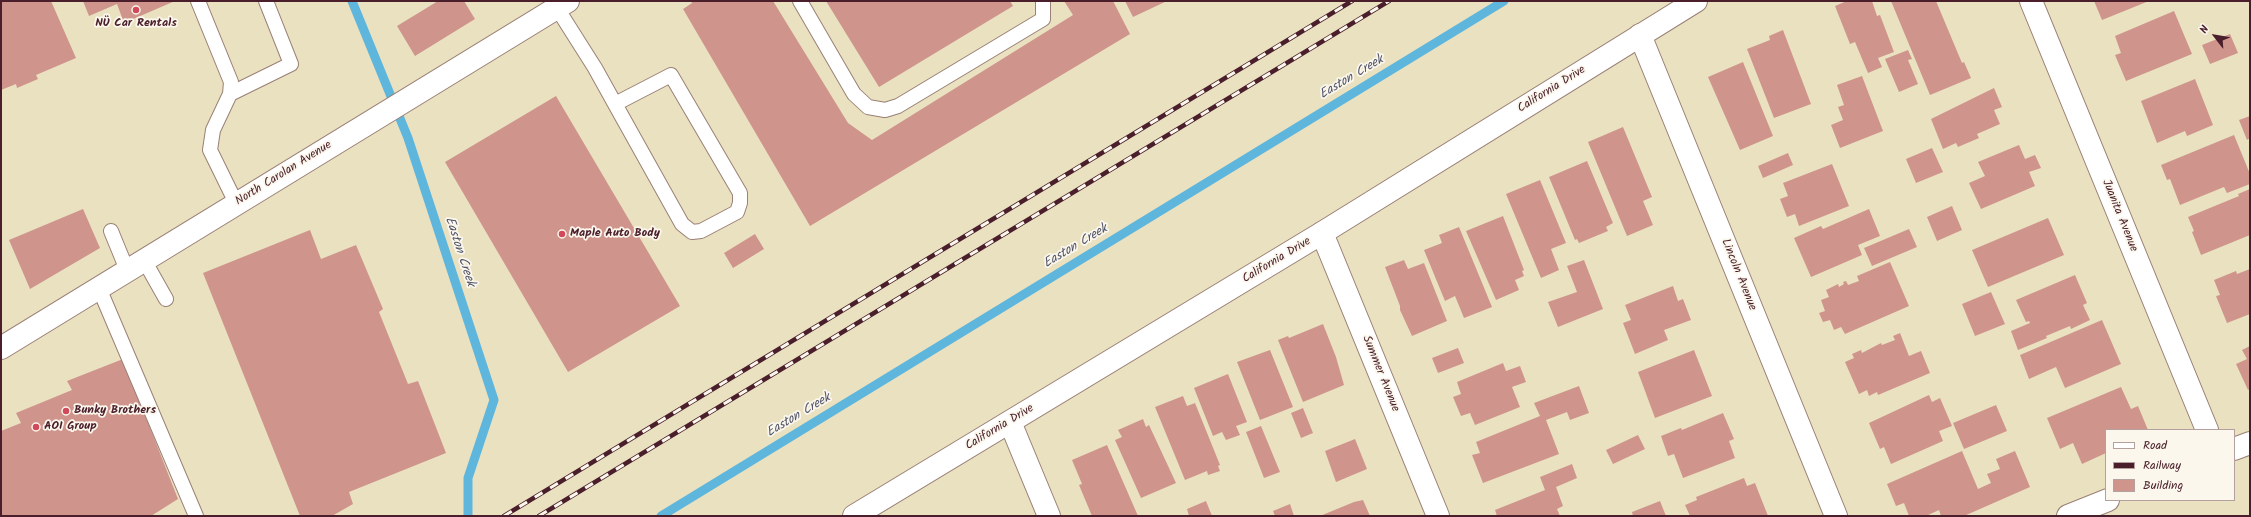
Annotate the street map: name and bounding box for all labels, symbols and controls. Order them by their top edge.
marker: NÜ Car Rentals [131,5,141,15]
north arrow [2195,16,2235,56]
place label: NÜ Car Rentals [95,17,177,31]
text: N [2195,22,2214,37]
water label: Easton Creek [1317,53,1387,103]
street label: California Drive [1515,63,1589,117]
street label: North Carolan Avenue [233,139,335,209]
street label: Juanita Avenue [2098,178,2140,254]
water label: Easton Creek [440,215,478,289]
water label: Easton Creek [1041,222,1111,272]
place label: Maple Auto Body [570,227,660,241]
marker: Maple Auto Body [557,229,567,239]
street label: California Drive [1240,235,1314,287]
street label: Lincoln Avenue [1717,237,1759,313]
street label: Summer Avenue [1358,334,1402,414]
water label: Easton Creek [764,391,834,441]
street label: California Drive [963,402,1037,454]
place label: Bunky Brothers [74,404,156,418]
marker: Bunky Brothers [61,406,71,416]
place label: AOI Group [44,420,97,434]
marker: AOI Group [31,422,41,432]
legend [2105,429,2235,501]
text: Road [2143,436,2167,455]
text: Railway [2143,456,2181,475]
text: Building [2143,476,2183,495]

